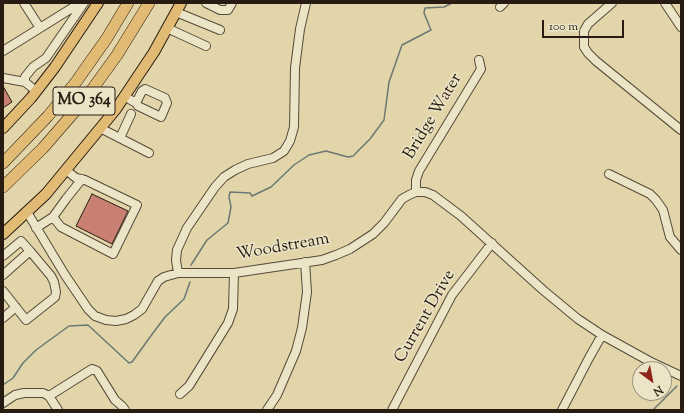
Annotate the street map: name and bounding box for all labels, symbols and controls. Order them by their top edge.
scale bar [544,12,626,38]
text: 100 m [549,18,578,36]
street label: Bridge Water [400,70,468,164]
road number: MO 364 [53,87,115,115]
street label: Woodstream [235,230,331,266]
street label: Current Drive [391,267,461,367]
north arrow [632,361,672,401]
text: N [650,381,666,399]

